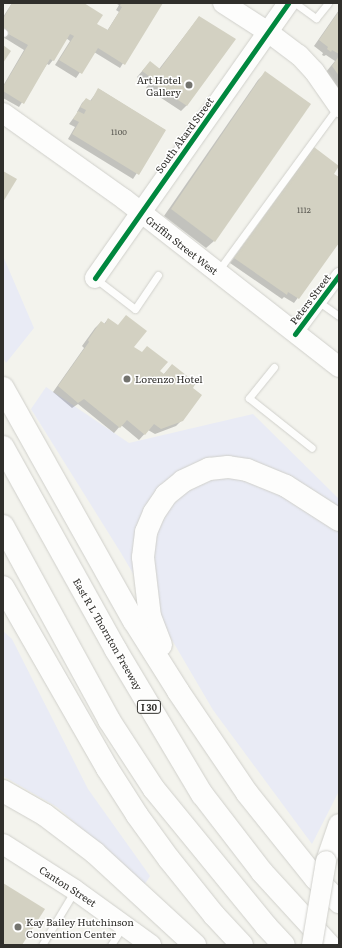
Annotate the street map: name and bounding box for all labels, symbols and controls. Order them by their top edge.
place label: Art Hotel Gallery [137,73,181,96]
marker: Art Hotel Gallery [184,80,194,90]
street label: South Akard Street [153,95,215,175]
house number: 1100 [111,127,127,137]
house number: 1112 [297,205,311,215]
street label: Griffin Street West [144,213,220,277]
street label: Peters Street [287,271,333,327]
place label: Lorenzo Hotel [135,373,203,385]
marker: Lorenzo Hotel [122,374,132,384]
street label: East R L Thornton Freeway [71,576,145,692]
road number: I 30 [136,700,162,714]
street label: Canton Street [37,863,99,909]
place label: Kay Bailey Hutchinson Convention Center [26,915,134,938]
marker: Kay Bailey Hutchinson Convention Center [13,922,23,932]

